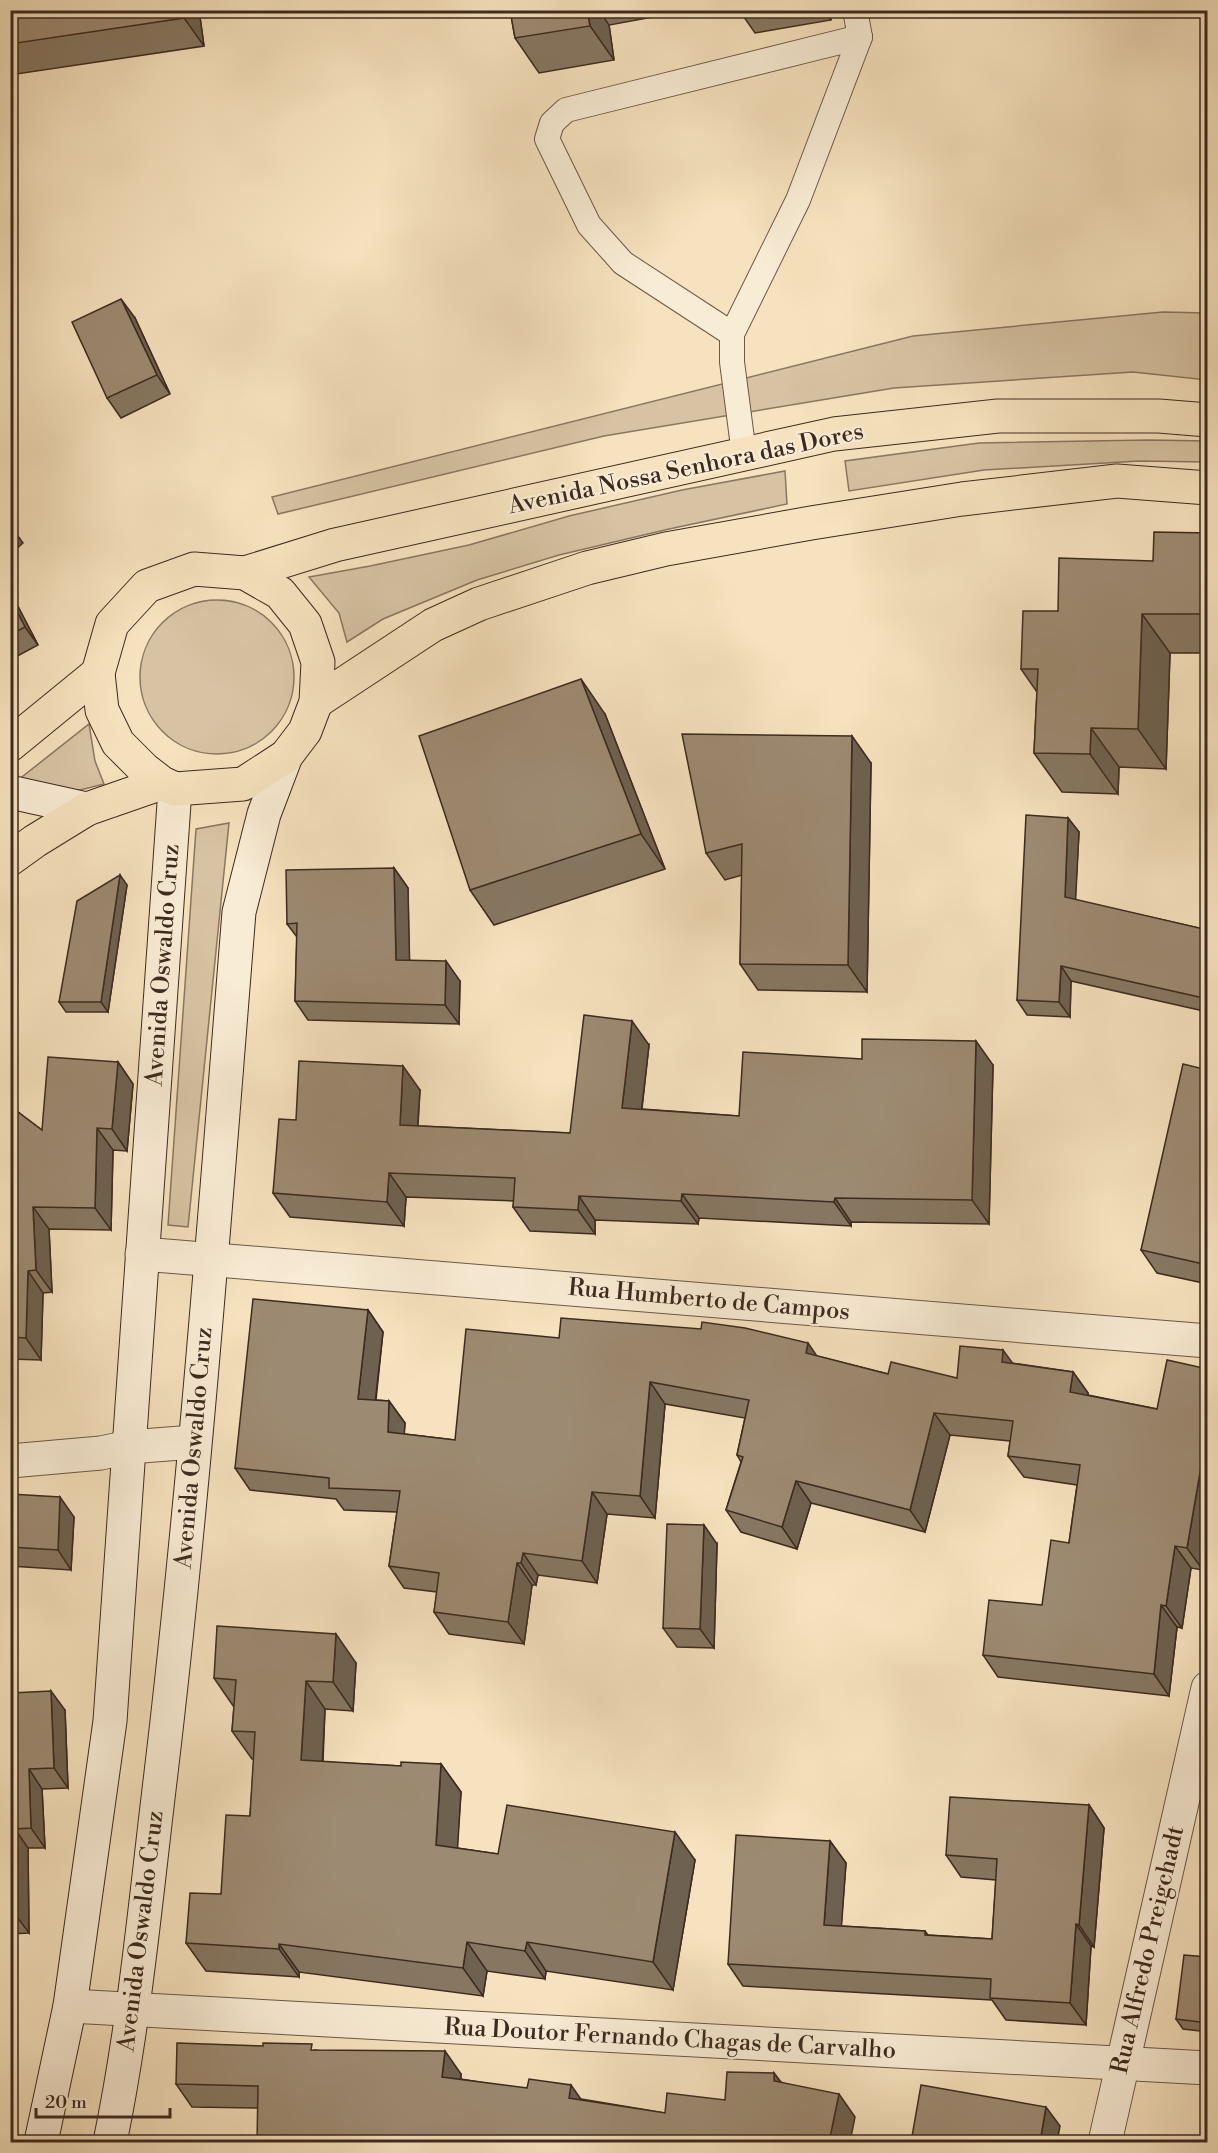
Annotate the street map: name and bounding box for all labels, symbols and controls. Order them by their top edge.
street label: Avenida Nossa Senhora das Dores [505,417,866,522]
street label: Avenida Oswaldo Cruz [140,843,186,1088]
street label: Rua Humberto de Campos [567,1273,851,1327]
street label: Avenida Oswaldo Cruz [168,1326,220,1571]
street label: Avenida Oswaldo Cruz [111,1809,171,2054]
street label: Rua Alfredo Preigchadt [1105,1823,1191,2077]
street label: Rua Doutor Fernando Chagas de Carvalho [443,2012,897,2066]
scale bar [36,2081,170,2119]
text: 20 m [45,2091,87,2114]

